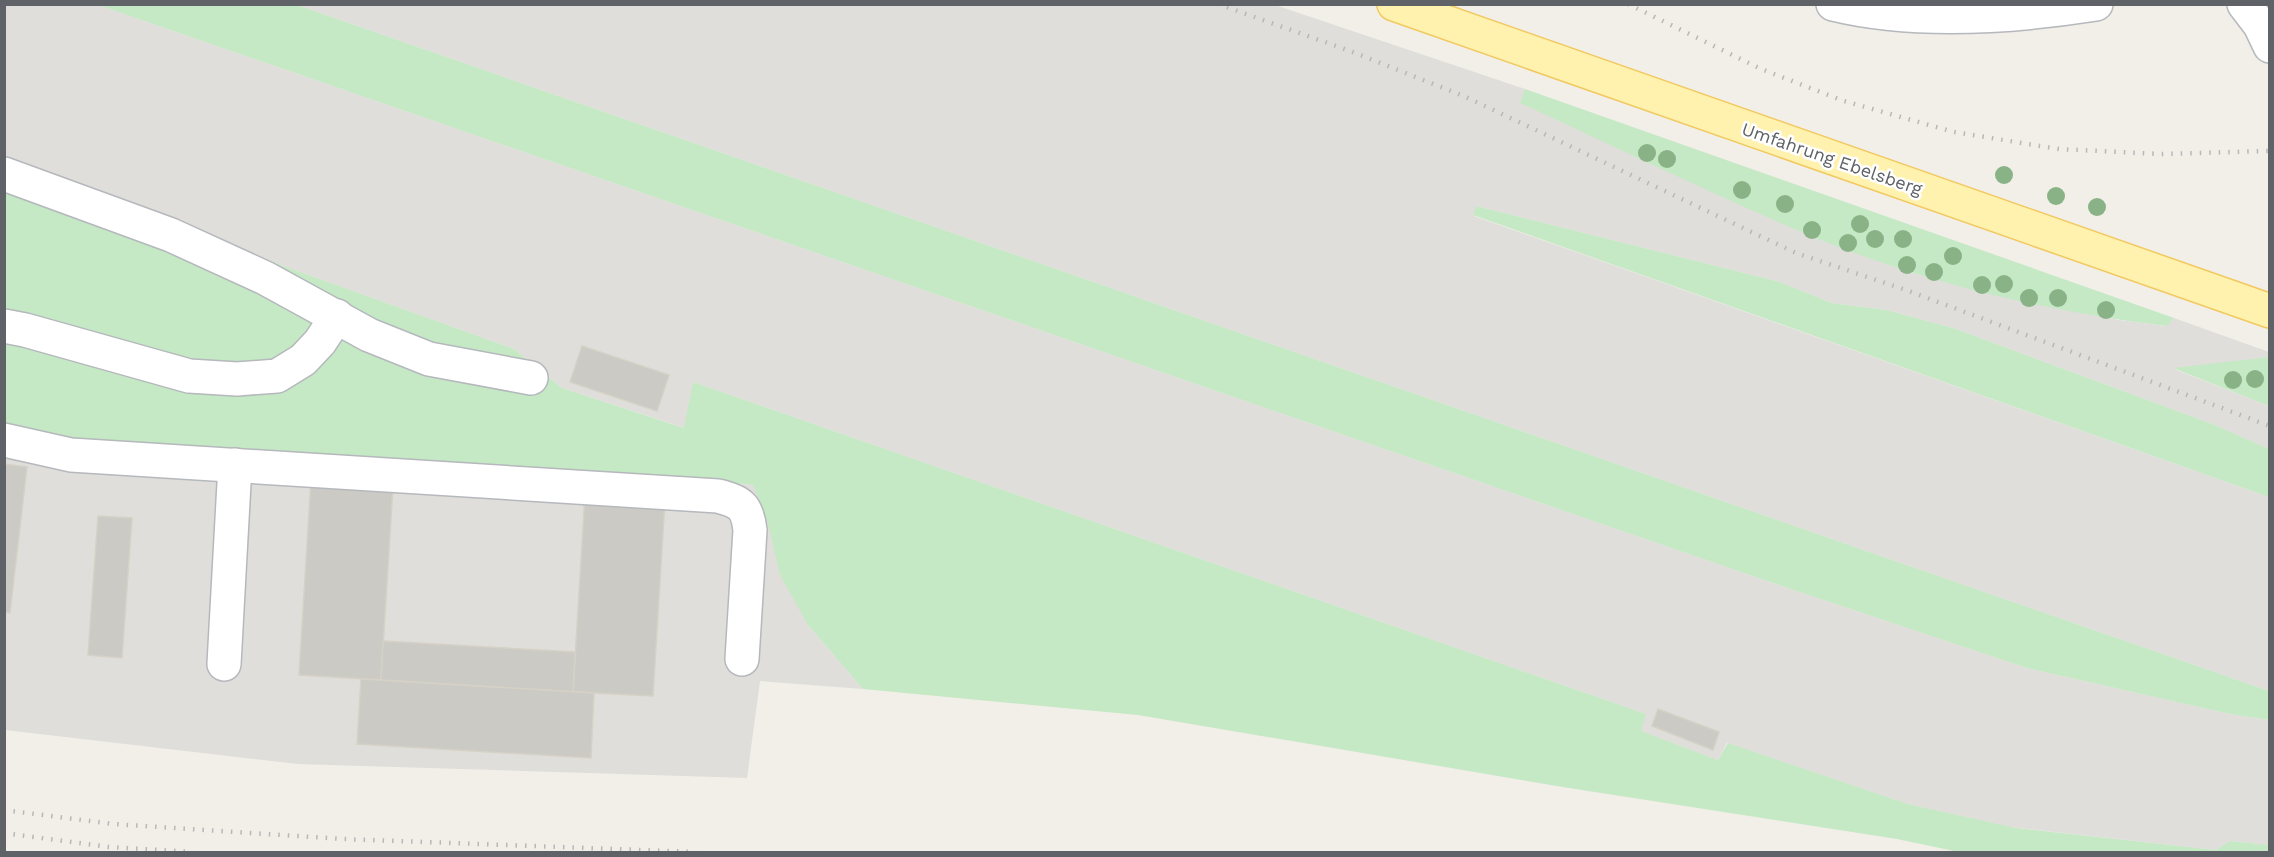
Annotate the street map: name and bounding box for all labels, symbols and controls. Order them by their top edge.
street label: Umfahrung Ebelsberg [1739,118,1925,199]

